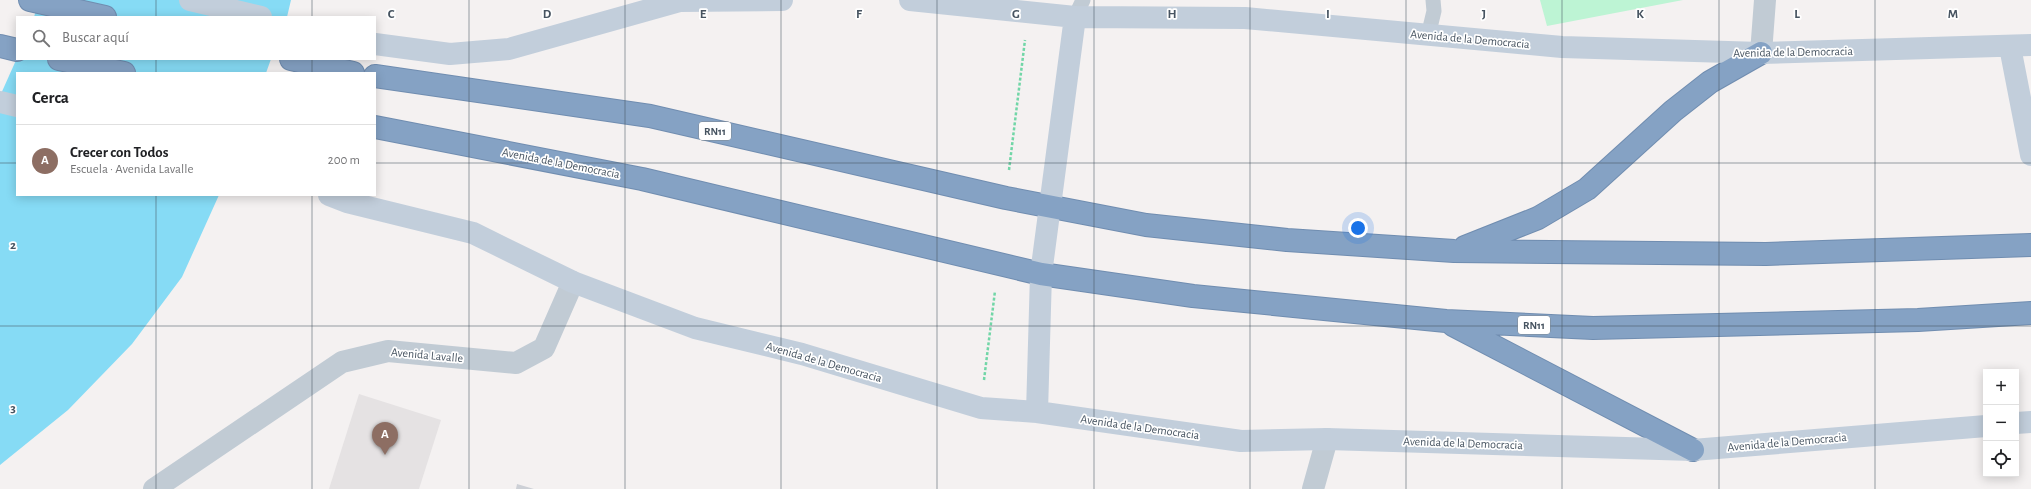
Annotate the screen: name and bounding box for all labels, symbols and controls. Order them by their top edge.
text: C [388,8,395,21]
text: D [543,8,552,21]
text: E [700,8,707,21]
text: F [856,8,863,21]
text: G [1012,8,1020,21]
text: H [1167,8,1177,21]
text: I [1326,8,1330,21]
text: J [1482,8,1486,21]
text: K [1636,8,1644,21]
text: L [1794,8,1800,21]
text: M [1948,8,1958,21]
search box [16,16,376,60]
icon: search [30,27,52,49]
street label: Avenida de la Democracia [1410,28,1531,50]
text: Buscar aquí [62,30,129,45]
street label: Avenida de la Democracia [1733,45,1853,59]
text: Cerca [32,89,69,106]
road number: RN11 [699,122,731,140]
text: Crecer con Todos [70,145,169,160]
street label: Avenida de la Democracia [501,146,621,180]
text: A [41,154,49,167]
text: 200 m [328,154,360,167]
text: Escuela · Avenida Lavalle [70,163,193,176]
your location [1348,218,1368,238]
text: 2 [10,239,16,252]
road number: RN11 [1518,316,1550,334]
street label: Avenida de la Democracia [765,340,884,384]
street label: Avenida Lavalle [390,346,464,364]
map controls [1983,369,2019,477]
button: + [1983,369,2019,405]
text: 3 [10,402,16,415]
button: − [1983,405,2019,441]
street label: Avenida de la Democracia [1080,413,1201,441]
pin: A [372,422,398,455]
street label: Avenida de la Democracia [1727,431,1848,453]
street label: Avenida de la Democracia [1403,435,1524,451]
button: locate [1983,441,2019,477]

